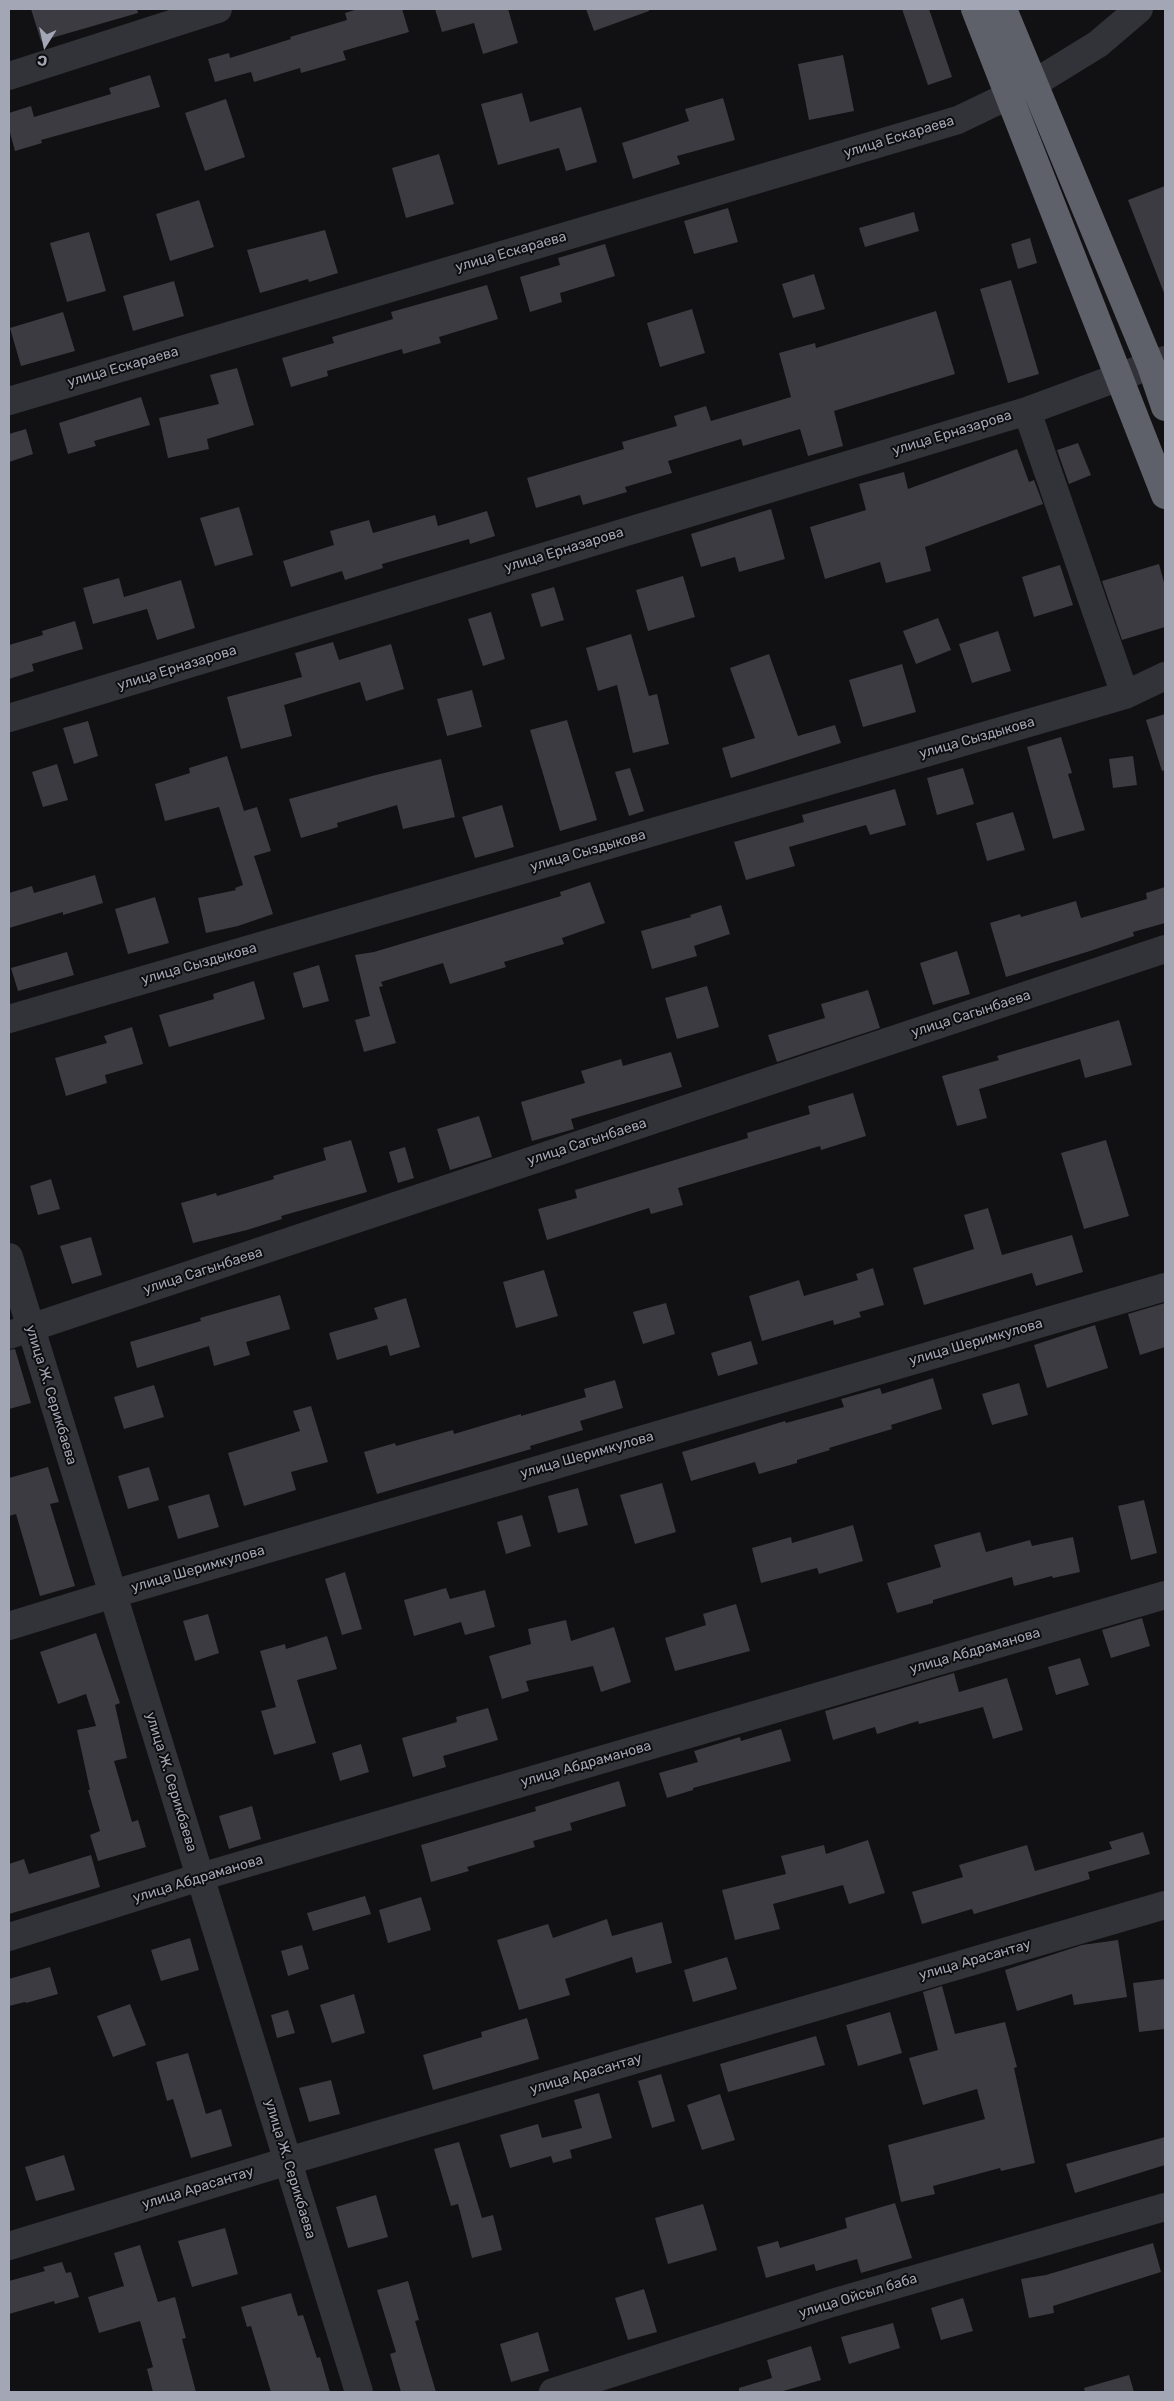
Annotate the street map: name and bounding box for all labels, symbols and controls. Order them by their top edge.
north arrow [20,20,70,70]
text: С [36,51,49,69]
street label: улица Ескараева [842,112,956,162]
street label: улица Ескараева [454,228,568,276]
street label: улица Ескараева [66,343,180,391]
street label: улица Ерназарова [890,407,1014,459]
street label: улица Ерназарова [502,524,626,576]
street label: улица Ерназарова [115,642,239,694]
street label: улица Сыздыкова [917,713,1037,763]
street label: улица Сыздыкова [528,826,648,876]
street label: улица Сыздыкова [139,939,259,989]
street label: улица Сагынбаева [909,987,1033,1041]
street label: улица Сагынбаева [525,1115,649,1169]
street label: улица Сагынбаева [141,1244,265,1298]
street label: улица Шеримкулова [907,1315,1045,1369]
street label: улица Ж. Серикбаева [22,1323,80,1467]
street label: улица Шеримкулова [518,1428,656,1482]
street label: улица Шеримкулова [129,1542,267,1596]
street label: улица Абдраманова [908,1624,1042,1678]
street label: улица Ж. Серикбаева [142,1710,200,1854]
street label: улица Абдраманова [519,1737,653,1791]
street label: улица Абдраманова [131,1851,265,1907]
street label: улица Арасантау [917,1936,1033,1984]
street label: улица Арасантау [528,2050,644,2098]
street label: улица Ж. Серикбаева [261,2097,319,2241]
street label: улица Арасантау [140,2163,256,2213]
street label: улица Ойсыл баба [797,2270,919,2322]

